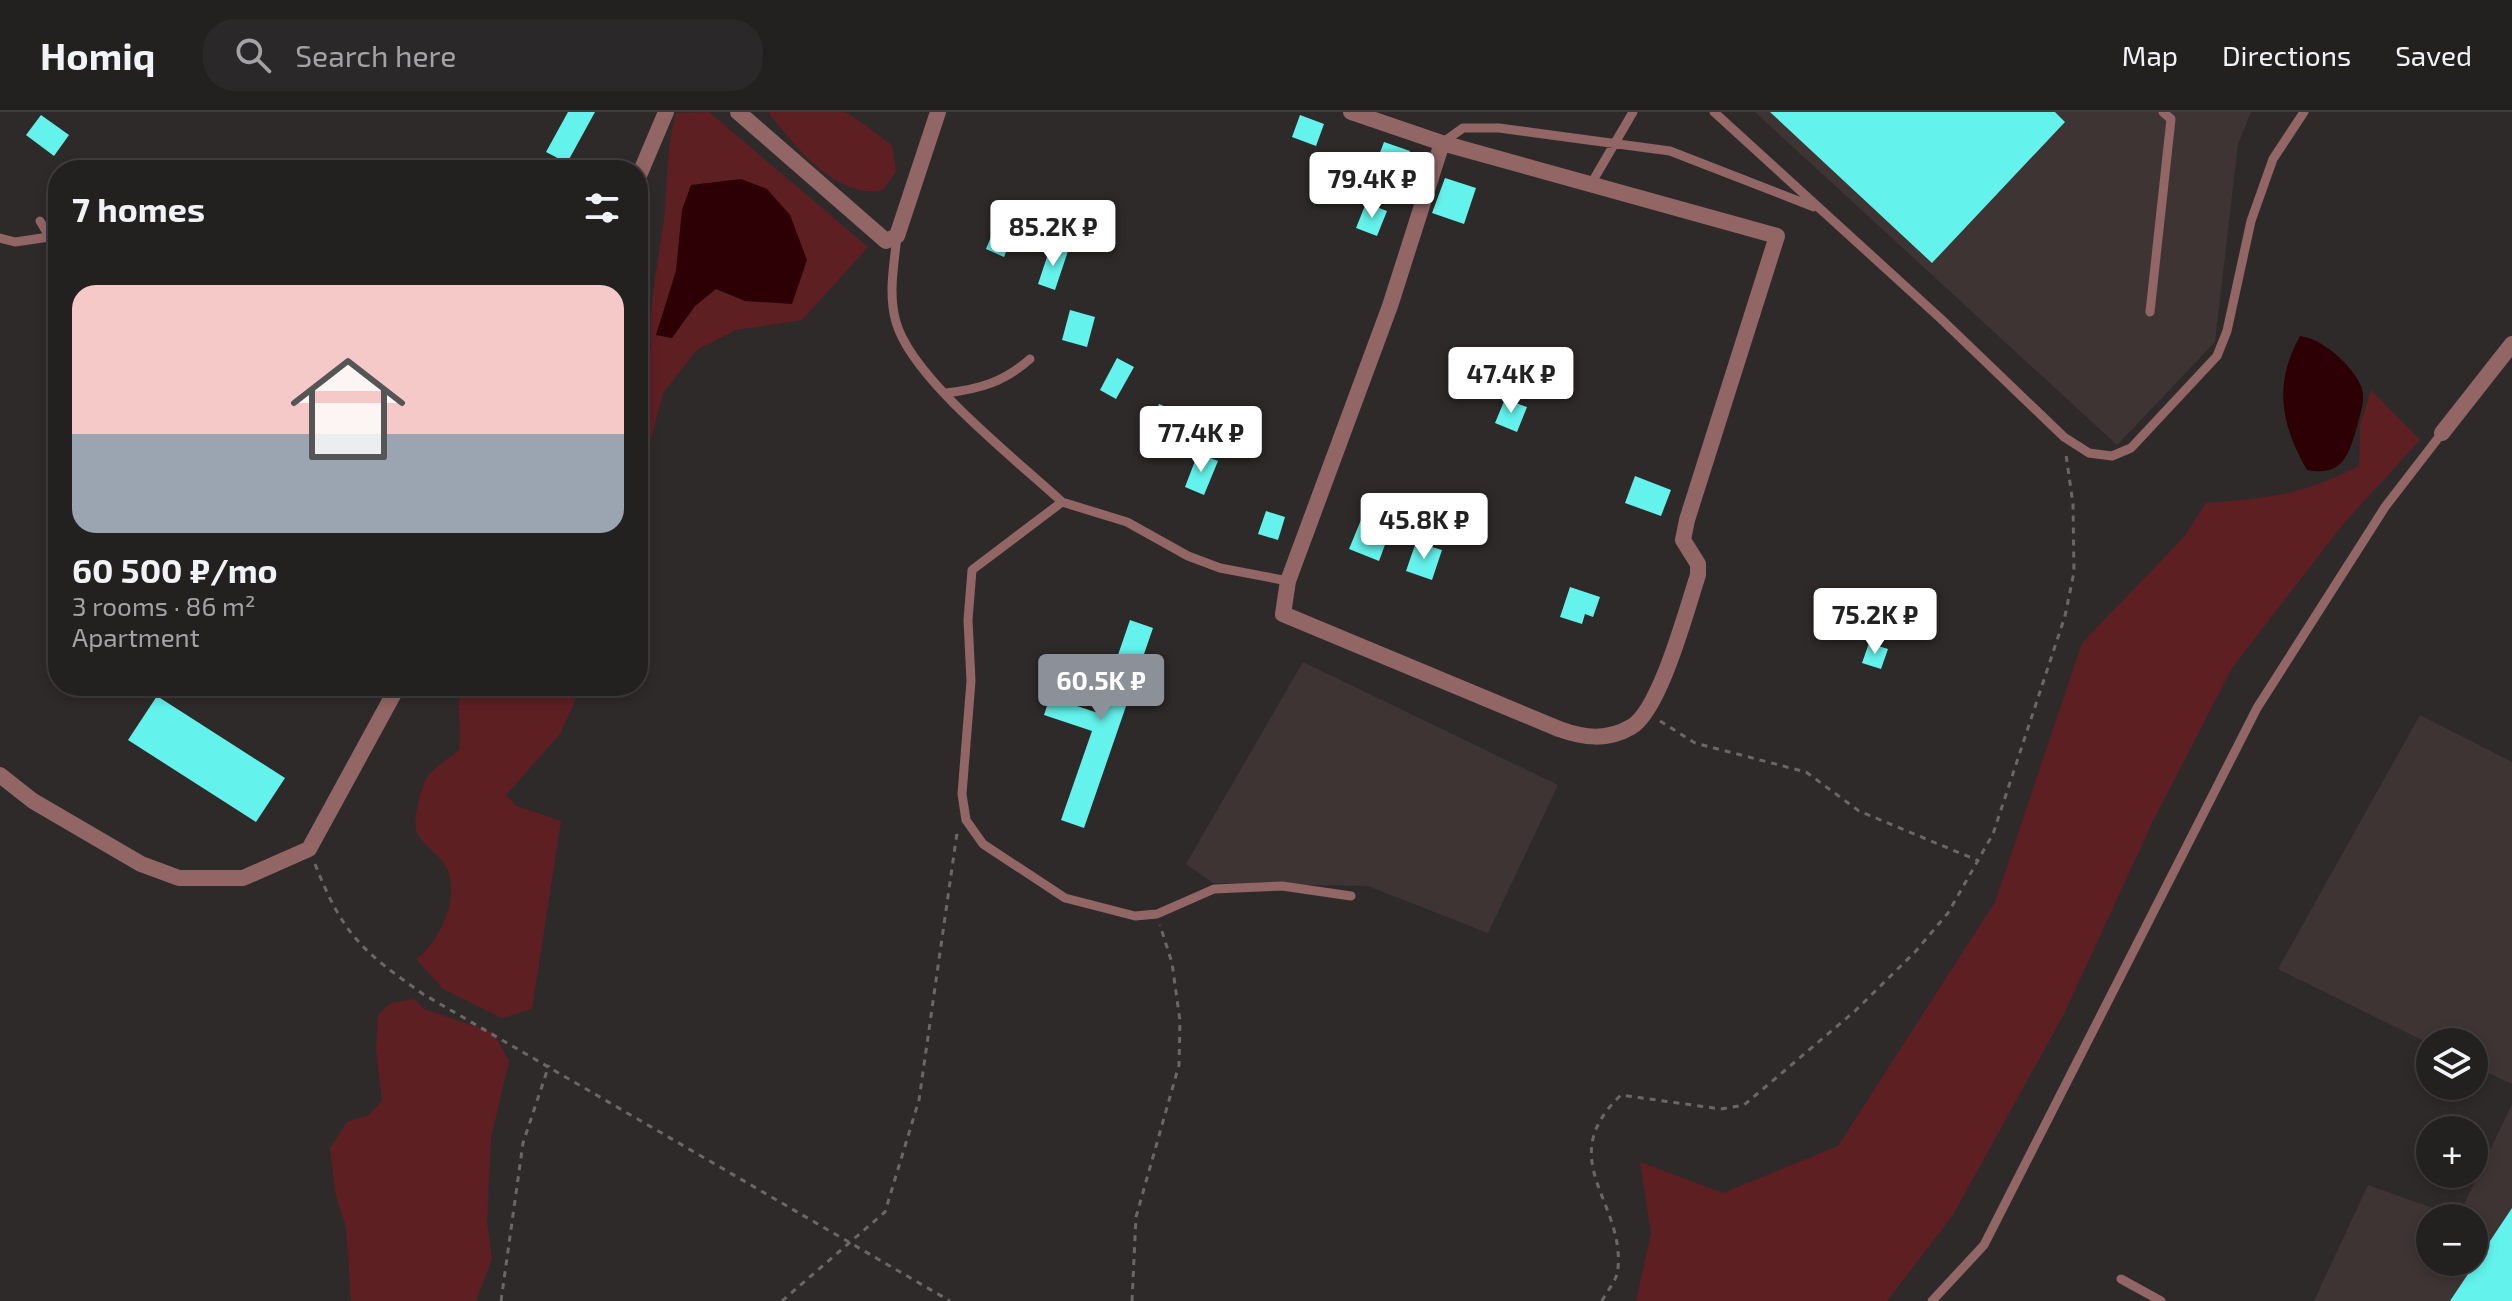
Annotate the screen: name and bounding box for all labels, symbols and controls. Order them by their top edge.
search box [203,19,763,91]
text: Homiq [40,32,155,78]
icon: search [231,33,275,77]
text: Search here [295,37,456,73]
text: Map [2122,38,2178,72]
text: Directions [2222,38,2351,72]
text: Saved [2395,38,2472,72]
pin: 79.4K ₽ [1298,152,1446,220]
text: 79.4K ₽ [1327,162,1417,193]
icon: filters [580,186,624,230]
text: 7 homes [72,188,205,229]
pin: 85.2K ₽ [979,200,1127,268]
text: 85.2K ₽ [1008,210,1098,241]
icon: home [276,337,420,481]
pin: 47.4K ₽ [1437,347,1585,415]
text: 47.4K ₽ [1466,357,1556,388]
pin: 77.4K ₽ [1127,406,1275,474]
text: 77.4K ₽ [1158,416,1244,447]
pin: 45.8K ₽ [1350,493,1498,561]
text: 45.8K ₽ [1379,503,1469,534]
text: 60 500 ₽/mo [72,549,278,590]
pin: 75.2K ₽ [1801,588,1949,656]
text: 3 rooms · 86 m² [72,590,256,621]
text: 75.2K ₽ [1832,598,1918,629]
text: Apartment [72,621,200,652]
pin: 60.5K ₽ [1027,654,1175,722]
text: 60.5K ₽ [1056,664,1146,695]
map controls [2416,1028,2488,1276]
button: layers [2416,1028,2488,1100]
button: + [2416,1116,2488,1188]
button: − [2416,1204,2488,1276]

